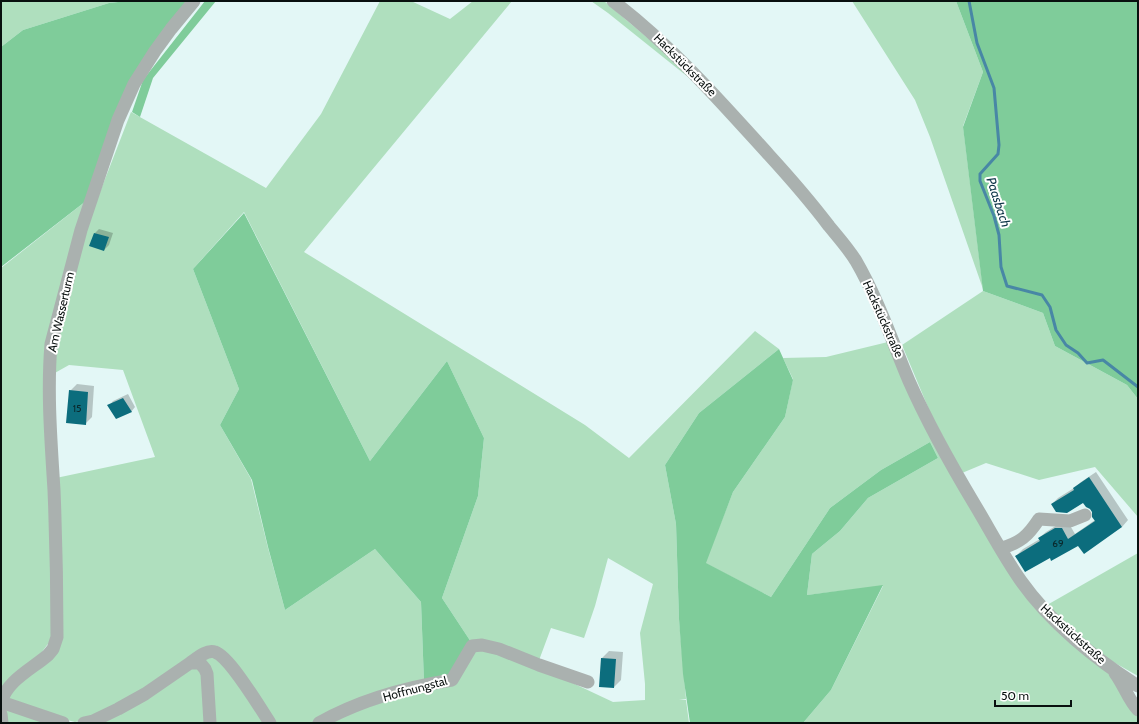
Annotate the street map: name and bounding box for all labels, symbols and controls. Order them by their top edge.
street label: Hackstückstraße [651,30,720,99]
water label: Paasbach [983,175,1015,229]
street label: Am Wasserturm [44,270,77,353]
street label: Hackstückstraße [860,278,907,360]
house number: 15 [73,402,81,415]
house number: 69 [1052,537,1064,550]
street label: Hackstückstraße [1038,600,1109,667]
street label: Hoffnungstal [381,673,449,704]
scale bar [995,682,1071,708]
text: 50 m [1001,688,1029,703]

